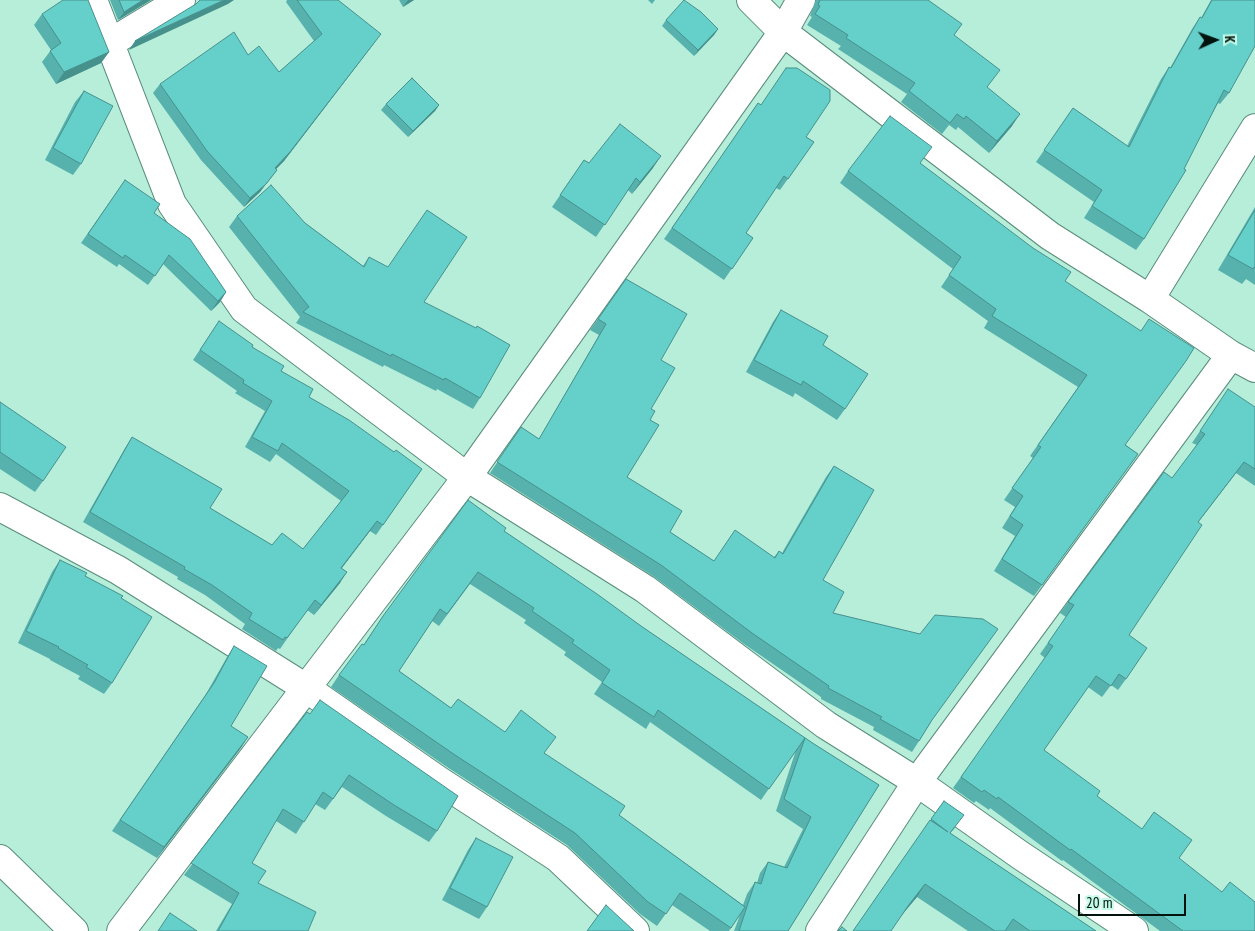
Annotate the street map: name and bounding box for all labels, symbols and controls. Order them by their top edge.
north arrow [1190,15,1240,65]
text: K [1221,36,1239,43]
scale bar [1080,884,1188,916]
text: 20 m [1086,893,1112,912]

